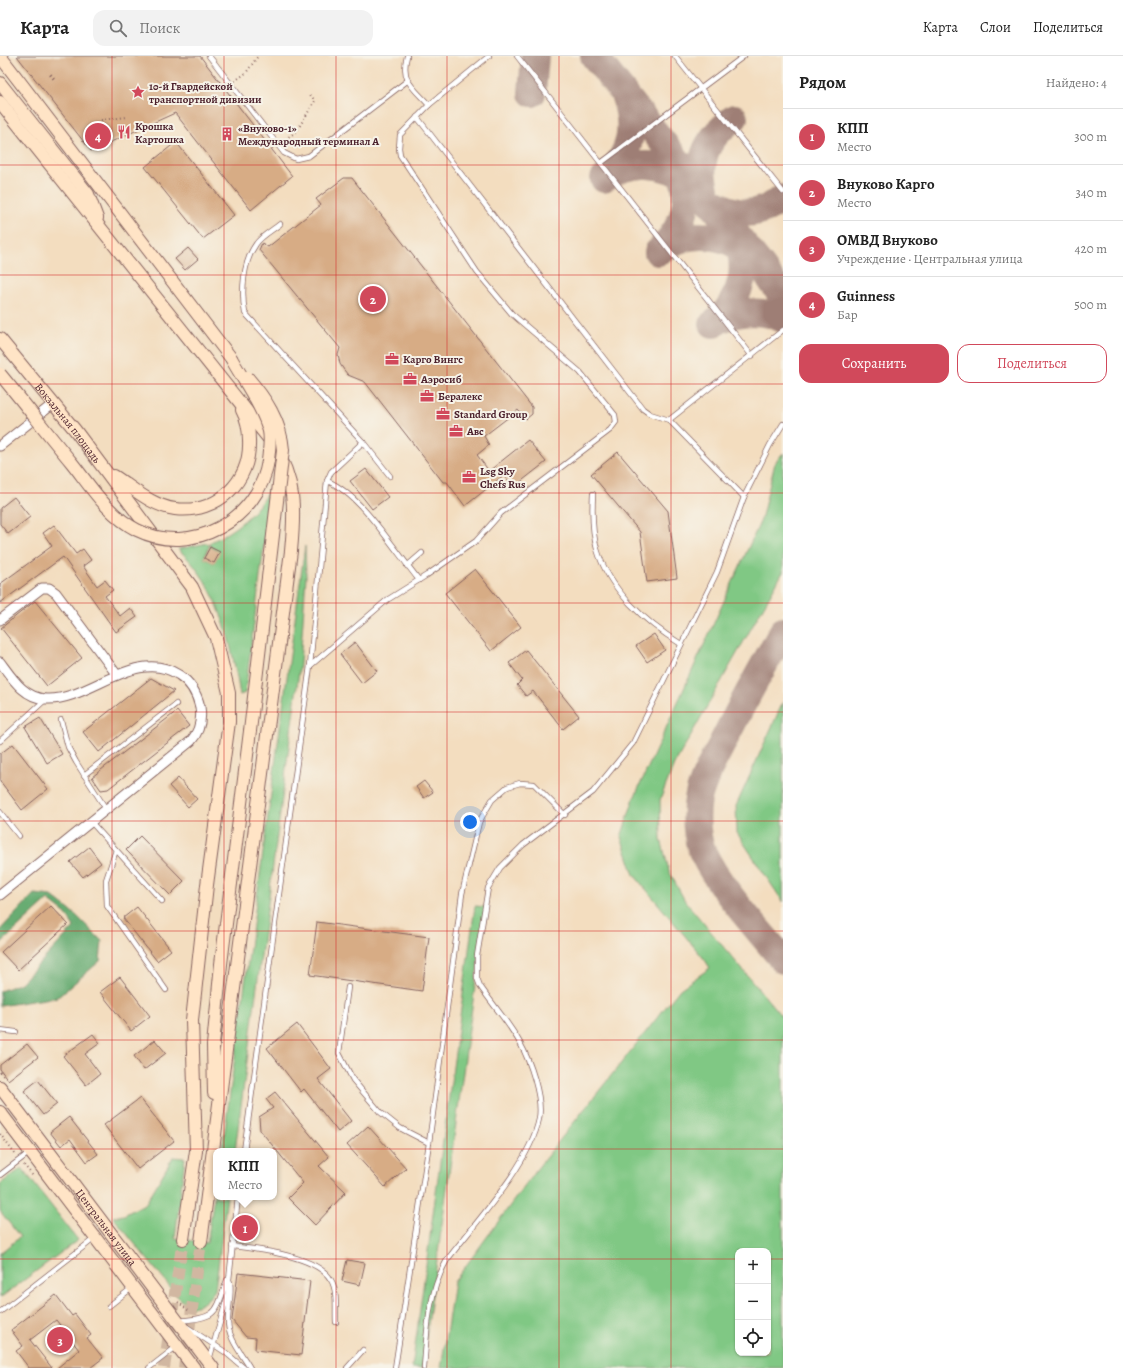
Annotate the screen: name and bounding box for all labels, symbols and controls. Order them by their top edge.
search box [93,10,373,46]
text: Карта [20,15,69,41]
icon: search [107,17,129,39]
text: Поиск [139,18,180,38]
text: Карта [923,18,958,37]
text: Слои [980,18,1011,37]
text: Поделиться [1033,18,1103,37]
text: Рядом [799,71,846,94]
text: Найдено: 4 [1046,74,1107,91]
place label: 10-й Гвардейской транспортной дивизии [149,79,262,107]
place icon: 10-й Гвардейской транспортной дивизии [130,84,146,100]
text: КПП [837,118,869,138]
place label: Крошка Картошка [135,119,185,147]
pin: 4 [85,121,111,151]
place label: «Внуково-1» Международный терминал А [238,121,379,149]
restaurant icon: Крошка Картошка [116,124,132,140]
building icon: «Внуково-1» Международный терминал А [219,126,235,142]
text: 1 [810,128,814,145]
text: 300 m [1074,128,1107,145]
text: Место [837,138,872,155]
text: Внуково Карго [837,174,934,194]
text: 2 [809,184,815,201]
text: 340 m [1075,184,1107,201]
text: Место [837,194,872,211]
text: ОМВД Внуково [837,230,938,250]
text: 3 [809,240,815,257]
text: 420 m [1075,240,1107,257]
text: Учреждение · Центральная улица [837,250,1023,267]
pin: 2 [360,284,386,314]
text: Guinness [837,286,895,306]
text: 4 [809,296,815,313]
text: 500 m [1074,296,1107,313]
text: Бар [837,306,858,323]
button: Сохранить [799,344,949,383]
button: Поделиться [957,344,1107,383]
office icon: Карго Вингс [384,351,400,367]
place label: Карго Вингс [403,352,463,367]
office icon: Аэросиб [402,371,418,387]
place label: Аэросиб [420,372,462,387]
street label: Вокзальная площадь [31,380,104,466]
office icon: Бералекс [419,388,435,404]
place label: Бералекс [438,389,483,404]
office icon: Standard Group [435,406,451,422]
place label: Standard Group [454,407,528,422]
office icon: Авс [448,423,464,439]
place label: Авс [466,424,484,439]
place label: Lsg Sky Chefs Rus [480,464,526,492]
office icon: Lsg Sky Chefs Rus [461,469,477,485]
your location [460,812,480,832]
popup [213,1148,277,1200]
text: КПП [228,1156,259,1176]
text: Место [228,1176,262,1193]
street label: Центральная улица [72,1186,140,1270]
pin: 1 [232,1213,258,1243]
map controls [735,1248,771,1356]
button: + [735,1248,771,1284]
button: − [735,1284,771,1320]
button: locate [735,1320,771,1356]
pin: 3 [47,1325,73,1355]

